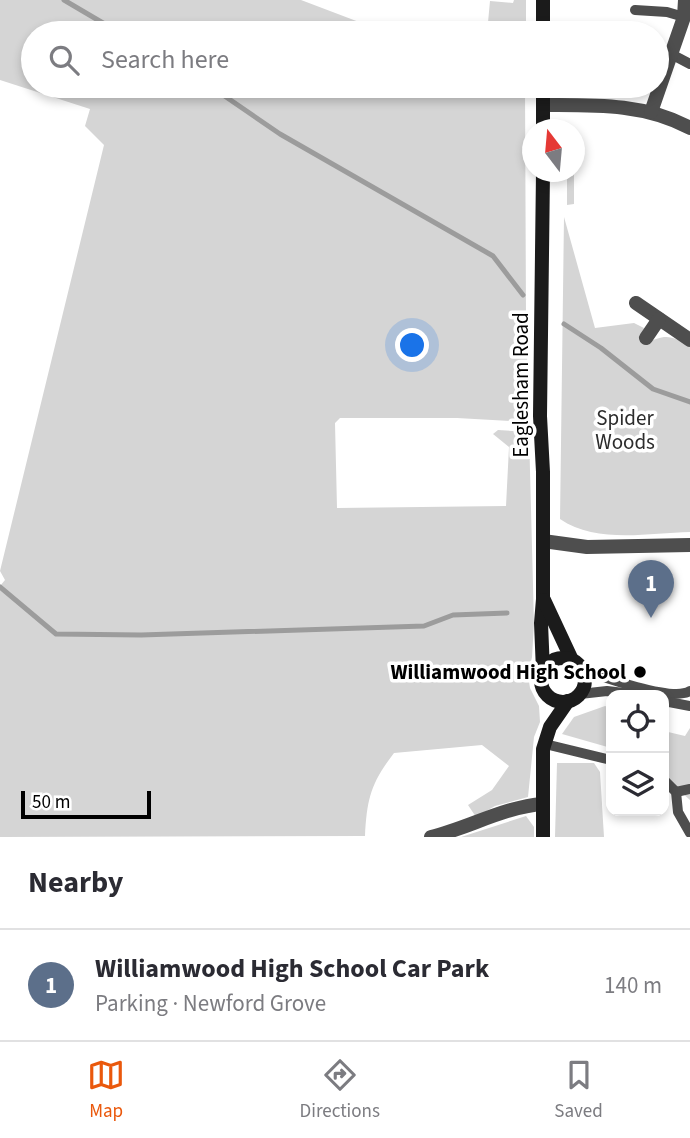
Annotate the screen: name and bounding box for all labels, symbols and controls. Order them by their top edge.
search box [21,21,669,98]
icon: search [45,41,83,79]
text: Search here [101,41,229,78]
north arrow [522,119,585,182]
street label: Eaglesham Road [506,312,536,458]
your location [395,328,429,362]
park label: Spider Woods [595,403,655,457]
pin: 1 [628,560,674,618]
place label: Williamwood High School [390,657,626,687]
marker: Williamwood High School [632,664,648,680]
map controls [606,690,669,816]
button: locate [606,690,669,753]
button: layers [606,753,669,816]
scale bar [21,788,150,820]
text: 50 m [32,789,70,816]
text: Nearby [28,861,123,904]
text: Williamwood High School Car Park [95,950,489,987]
text: 1 [45,969,57,1002]
text: 140 m [604,969,662,1002]
text: Parking · Newford Grove [95,987,326,1020]
tab: Map [87,1056,125,1125]
tab: Directions [300,1056,380,1125]
tab: Saved [554,1056,603,1125]

